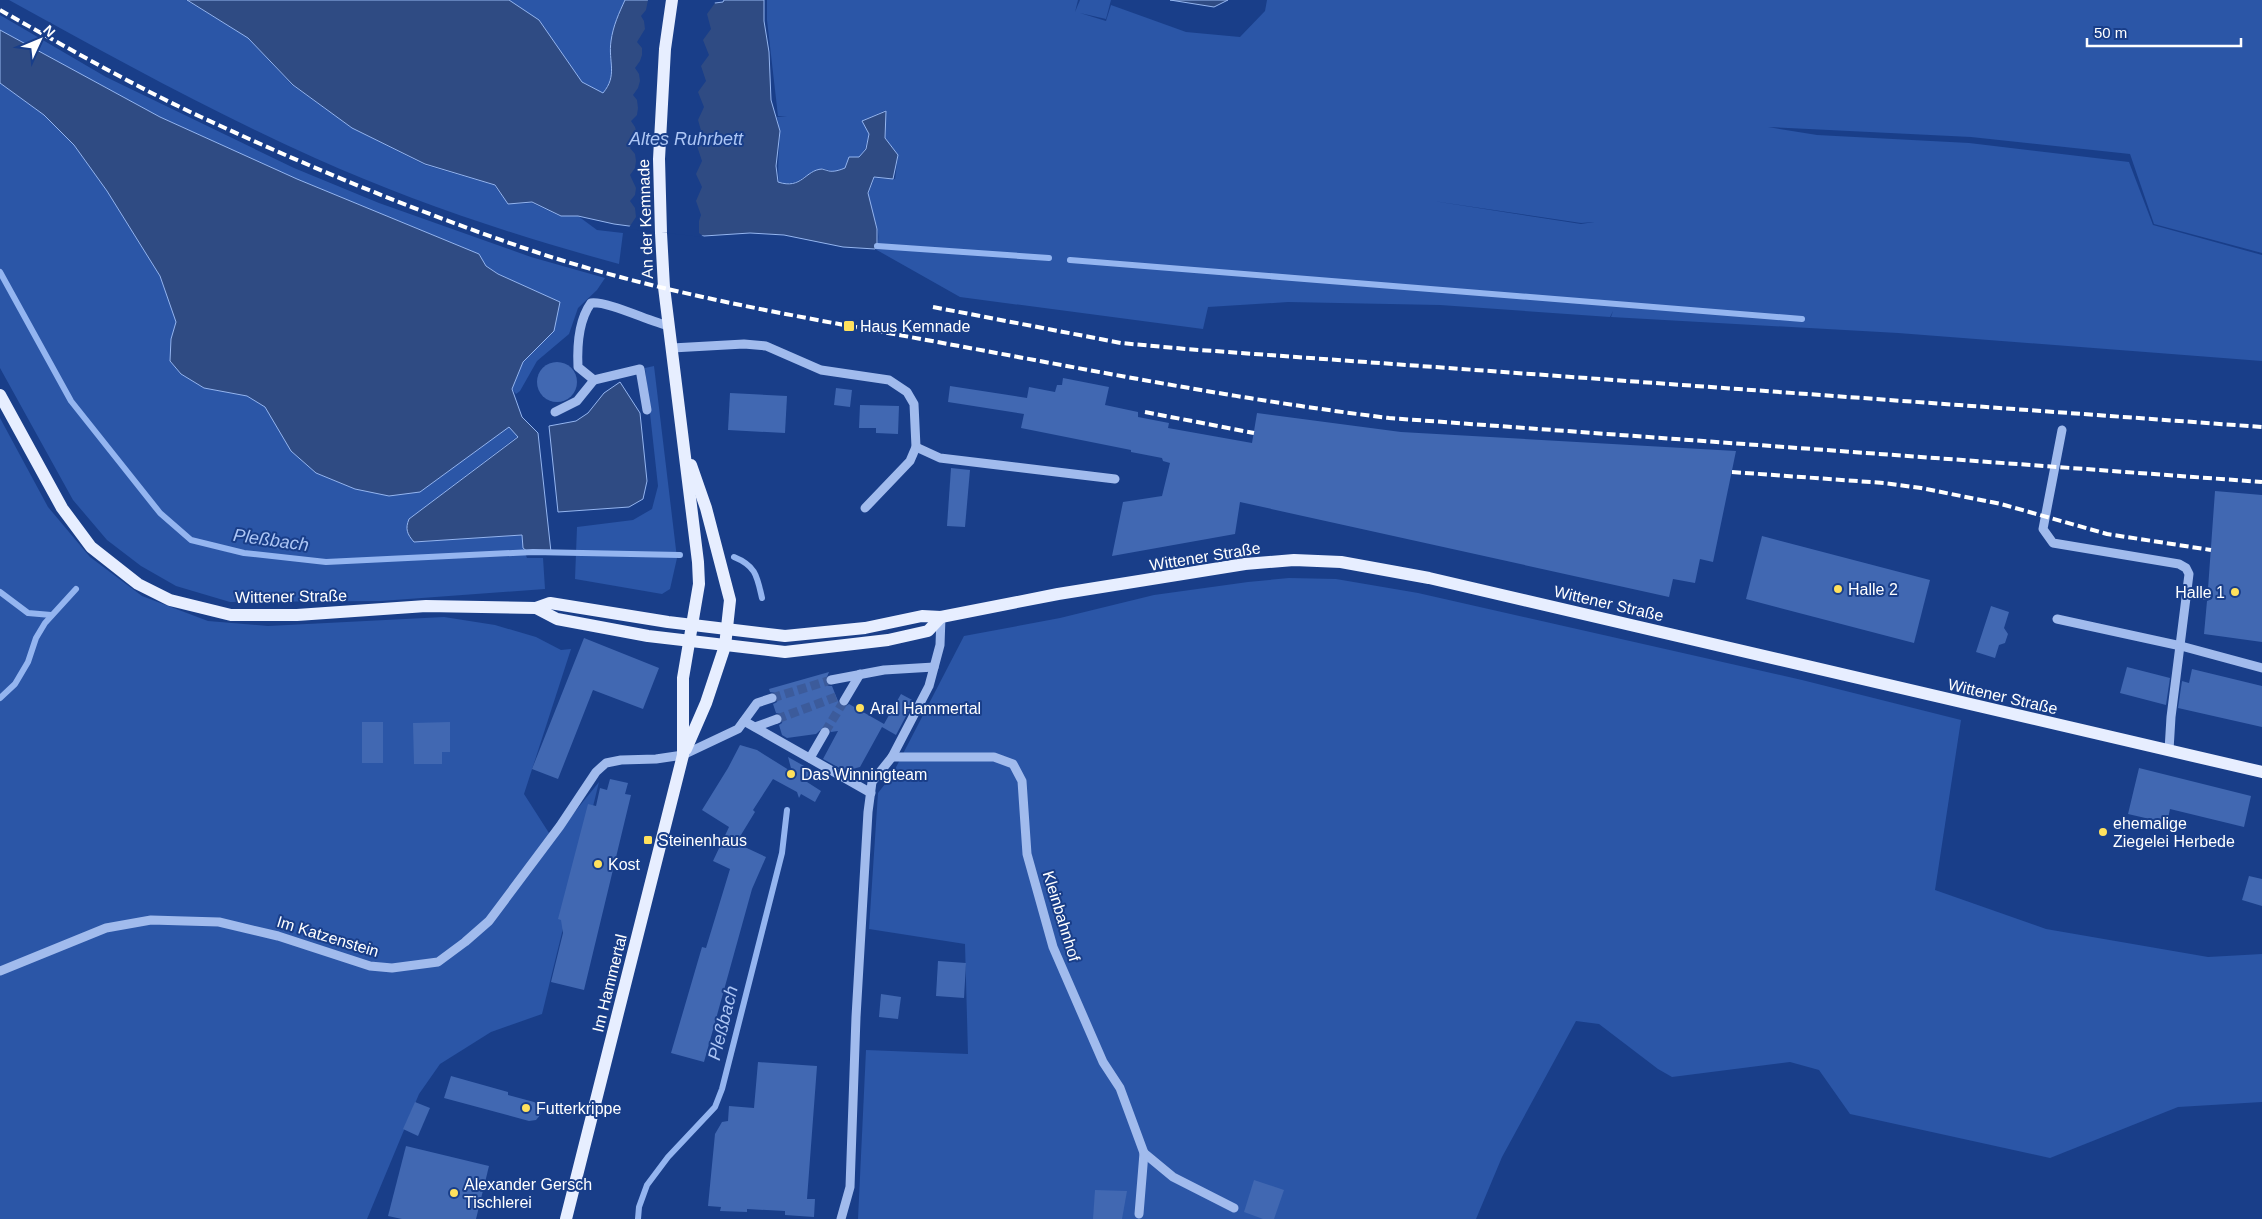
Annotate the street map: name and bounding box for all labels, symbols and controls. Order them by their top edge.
north arrow [15,15,65,65]
scale bar [2087,15,2241,47]
text: N [40,22,59,40]
text: 50 m [2094,24,2127,41]
water label: Altes Ruhrbett [628,129,744,149]
street label: An der Kemnade [635,159,656,279]
place label: Haus Kemnade [860,318,970,335]
marker: Haus Kemnade [842,319,856,333]
water label: Pleßbach [232,525,310,555]
street label: Wittener Straße [1148,539,1262,574]
place label: Halle 2 [1848,581,1898,598]
street label: Wittener Straße [1552,583,1665,624]
marker: Halle 2 [1832,583,1844,595]
place label: Halle 1 [2175,584,2225,601]
marker: Halle 1 [2229,586,2241,598]
street label: Wittener Straße [235,587,347,606]
street label: Wittener Straße [1946,676,2059,717]
place label: Aral Hammertal [870,700,981,717]
marker: Aral Hammertal [854,702,866,714]
place label: Das Winningteam [801,766,927,783]
marker: Das Winningteam [785,768,797,780]
place label: ehemalige Ziegelei Herbede [2113,815,2235,850]
marker: ehemalige Ziegelei Herbede [2097,826,2109,838]
place label: Steinenhaus [658,832,747,849]
marker: Steinenhaus [642,834,654,846]
place label: Kost [608,856,641,873]
marker: Kost [592,858,604,870]
street label: Kleinbahnhof [1040,869,1083,964]
street label: Im Katzenstein [275,913,381,960]
street label: Im Hammertal [589,932,630,1034]
water label: Pleßbach [704,984,742,1062]
place label: Futterkrippe [536,1100,621,1117]
marker: Futterkrippe [520,1102,532,1114]
place label: Alexander Gersch Tischlerei [464,1176,592,1211]
marker: Alexander Gersch Tischlerei [448,1187,460,1199]

